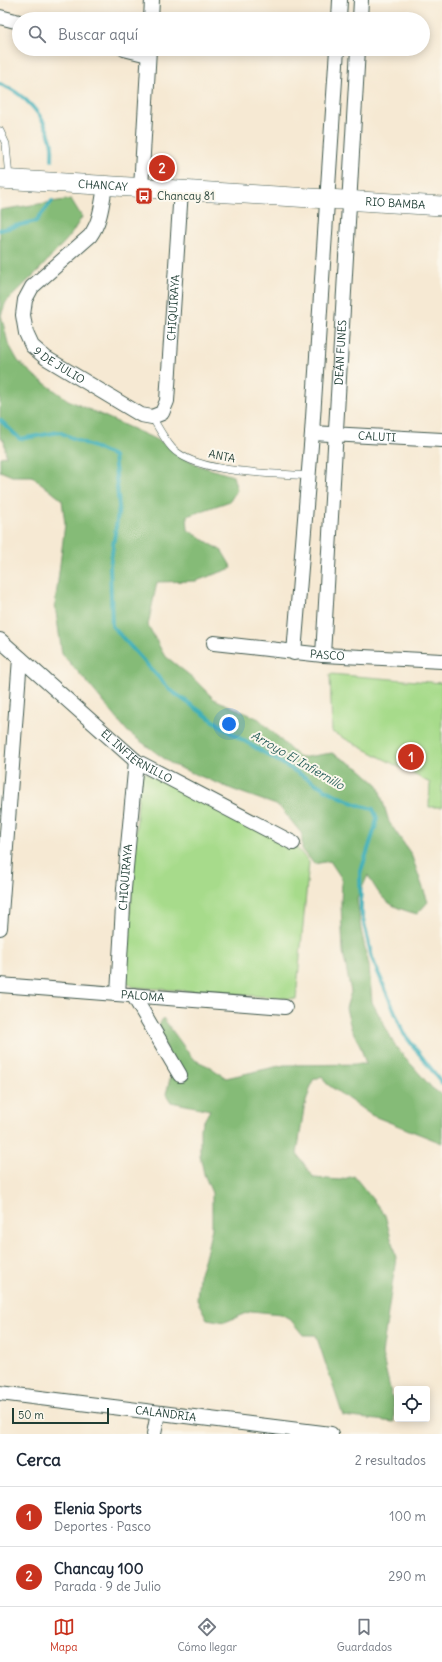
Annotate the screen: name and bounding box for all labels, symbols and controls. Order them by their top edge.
search box [12,12,430,56]
icon: search [26,23,48,45]
text: Buscar aquí [58,25,138,44]
pin: 2 [149,153,175,183]
street label: CHANCAY [78,177,128,194]
bus stop icon: Chancay 81 [134,186,154,206]
place label: Chancay 81 [157,189,215,203]
street label: RIO BAMBA [365,194,426,212]
street label: CHIQUIRAYA [164,274,182,341]
street label: DEÁN FUNES [331,319,349,386]
street label: 9 DE JULIO [31,344,88,387]
street label: CALUTI [358,428,396,445]
street label: ANTA [207,447,237,465]
street label: PASCO [309,647,345,663]
your location [219,714,239,734]
street label: EL INFIERNILLO [98,726,175,786]
water label: Arroyo El Infiernillo [249,727,348,793]
pin: 1 [398,742,424,772]
street label: CHIQUIRAYA [116,843,135,911]
street label: PALOMA [120,987,165,1005]
map controls [394,1386,430,1422]
button: locate [394,1386,430,1422]
street label: CALANDRIA [134,1403,197,1424]
scale bar [12,1406,109,1425]
text: 50 m [18,1408,44,1422]
text: Cerca [16,1449,61,1471]
text: 2 resultados [355,1452,426,1469]
text: Elenia Sports [54,1499,142,1518]
text: 1 [26,1508,32,1525]
text: 100 m [389,1508,426,1525]
text: Deportes · Pasco [54,1518,151,1535]
text: Chancay 100 [54,1559,144,1578]
text: 2 [25,1568,33,1585]
text: 290 m [388,1568,426,1585]
text: Parada · 9 de Julio [54,1578,161,1595]
tab: Mapa [50,1616,78,1654]
tab: Cómo llegar [177,1616,237,1654]
tab: Guardados [337,1616,392,1654]

